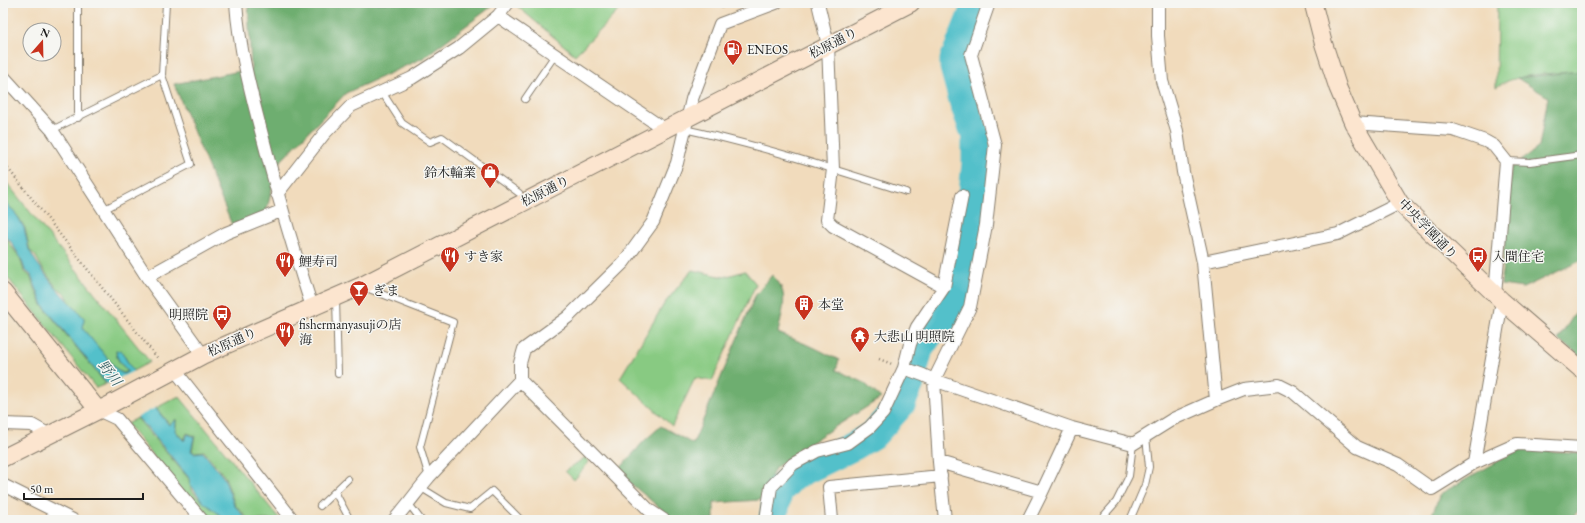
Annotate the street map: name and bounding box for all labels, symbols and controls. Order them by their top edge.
north arrow [22,22,62,62]
street label: 松原通り [806,24,860,62]
text: N [39,25,52,41]
fuel station icon: ENEOS [722,38,744,66]
place label: ENEOS [747,41,788,58]
shop icon: 鈴木輪業 [479,161,501,189]
place label: 鈴木輪業 [424,164,476,181]
street label: 松原通り [518,172,572,210]
street label: 中央学園通り [1395,195,1461,263]
restaurant icon: すき家 [439,245,461,273]
bus stop icon: 入間住宅 [1467,245,1489,273]
place label: すき家 [464,248,503,265]
place label: 入間住宅 [1492,248,1544,265]
restaurant icon: 鯉寿司 [274,250,296,278]
place label: 鯉寿司 [299,253,338,270]
bar icon: ぎま [348,279,370,307]
place label: ぎま [373,282,399,299]
building icon: 本堂 [793,293,815,321]
place label: 本堂 [818,296,844,313]
bus stop icon: 明照院 [211,303,233,331]
place label: 明照院 [169,306,208,323]
place label: fishermanyasujiの店 海 [299,316,402,348]
restaurant icon: fishermanyasujiの店 海 [274,320,296,348]
street label: 松原通り [205,324,259,360]
temple icon: 大悲山 明照院 [849,325,871,353]
place label: 大悲山 明照院 [874,328,955,345]
water label: 野川 [94,356,127,391]
scale bar [24,475,143,501]
text: 50 m [30,481,54,497]

